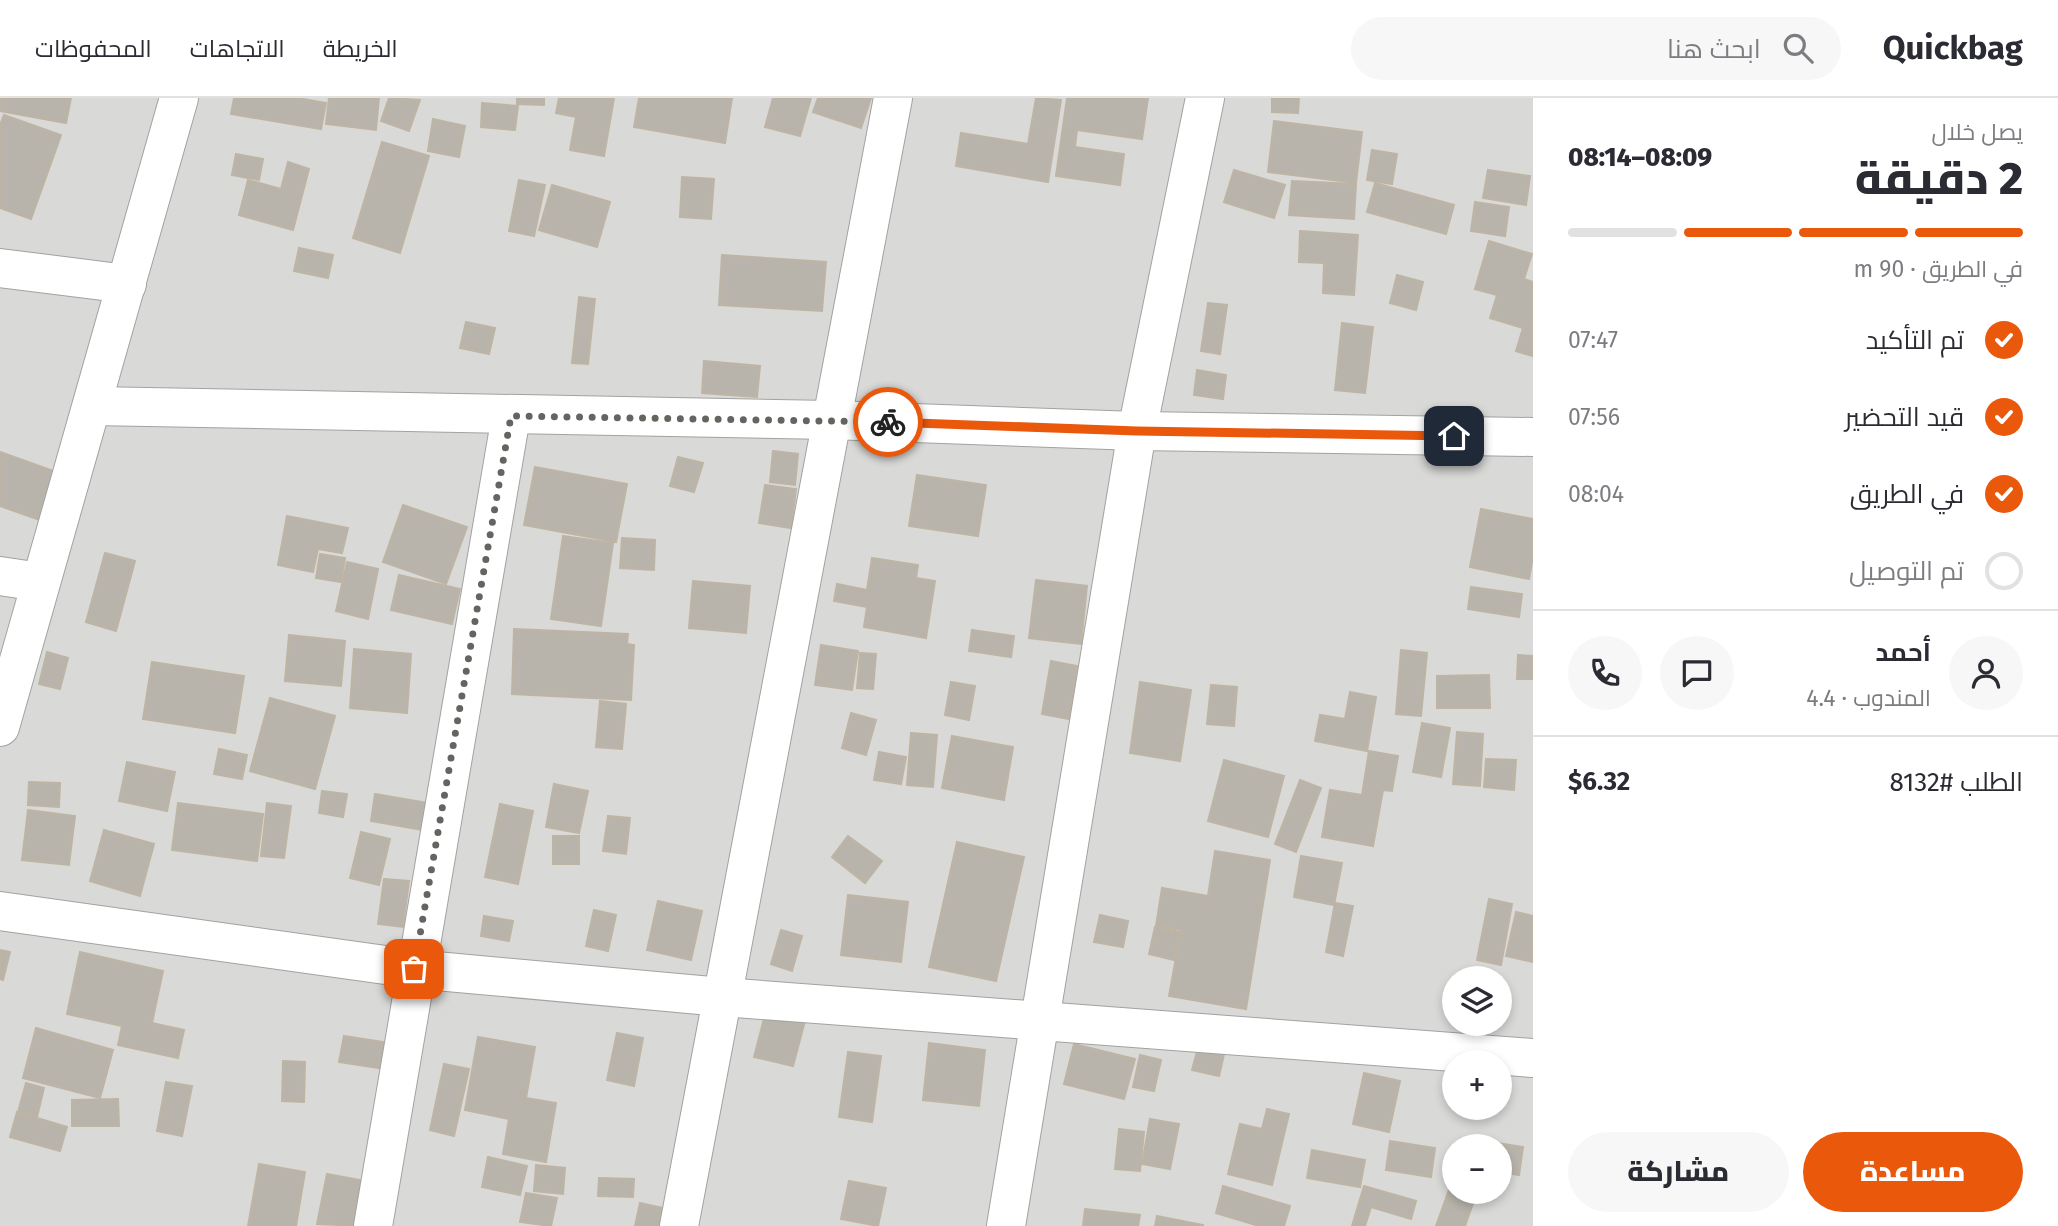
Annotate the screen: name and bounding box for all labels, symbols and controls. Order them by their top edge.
search box [1351,17,1841,80]
text: Quickbag [1883,28,2023,68]
icon: search [1779,29,1817,67]
text: ابحث هنا [1667,34,1761,65]
text: المحفوظات [35,35,152,63]
text: الاتجاهات [190,35,285,63]
text: الخريطة [323,35,398,63]
text: يصل خلال [1932,118,2023,146]
text: 08:09–08:14 [1568,142,1712,173]
text: 2 دقيقة [1855,151,2023,206]
text: في الطريق · 90 m [1854,255,2023,283]
icon: check [1985,321,2023,359]
text: تم التأكيد [1866,325,1964,356]
text: 07:47 [1568,326,1618,354]
courier [853,387,923,457]
icon: check [1985,398,2023,436]
text: قيد التحضير [1845,402,1964,433]
icon: bike [869,403,907,441]
text: 07:56 [1568,403,1620,431]
pin [1424,406,1484,466]
icon: home [1435,417,1473,455]
icon: check [1985,475,2023,513]
text: في الطريق [1850,479,1964,510]
text: 08:04 [1568,480,1624,508]
text: تم التوصيل [1849,556,1964,587]
button: phone [1568,636,1642,710]
button: chat [1660,636,1734,710]
button: person [1949,636,2023,710]
text: أحمد [1875,637,1931,668]
text: المندوب · 4.4 [1806,684,1931,712]
text: $6.32 [1568,766,1630,797]
text: الطلب #8132 [1889,767,2023,798]
pin [384,939,444,999]
icon: bag [395,950,433,988]
map controls [1442,966,1512,1204]
button: layers [1442,966,1512,1036]
button: + [1442,1050,1512,1120]
button: مشاركة [1568,1132,1789,1212]
button: مساعدة [1803,1132,2023,1212]
button: − [1442,1134,1512,1204]

